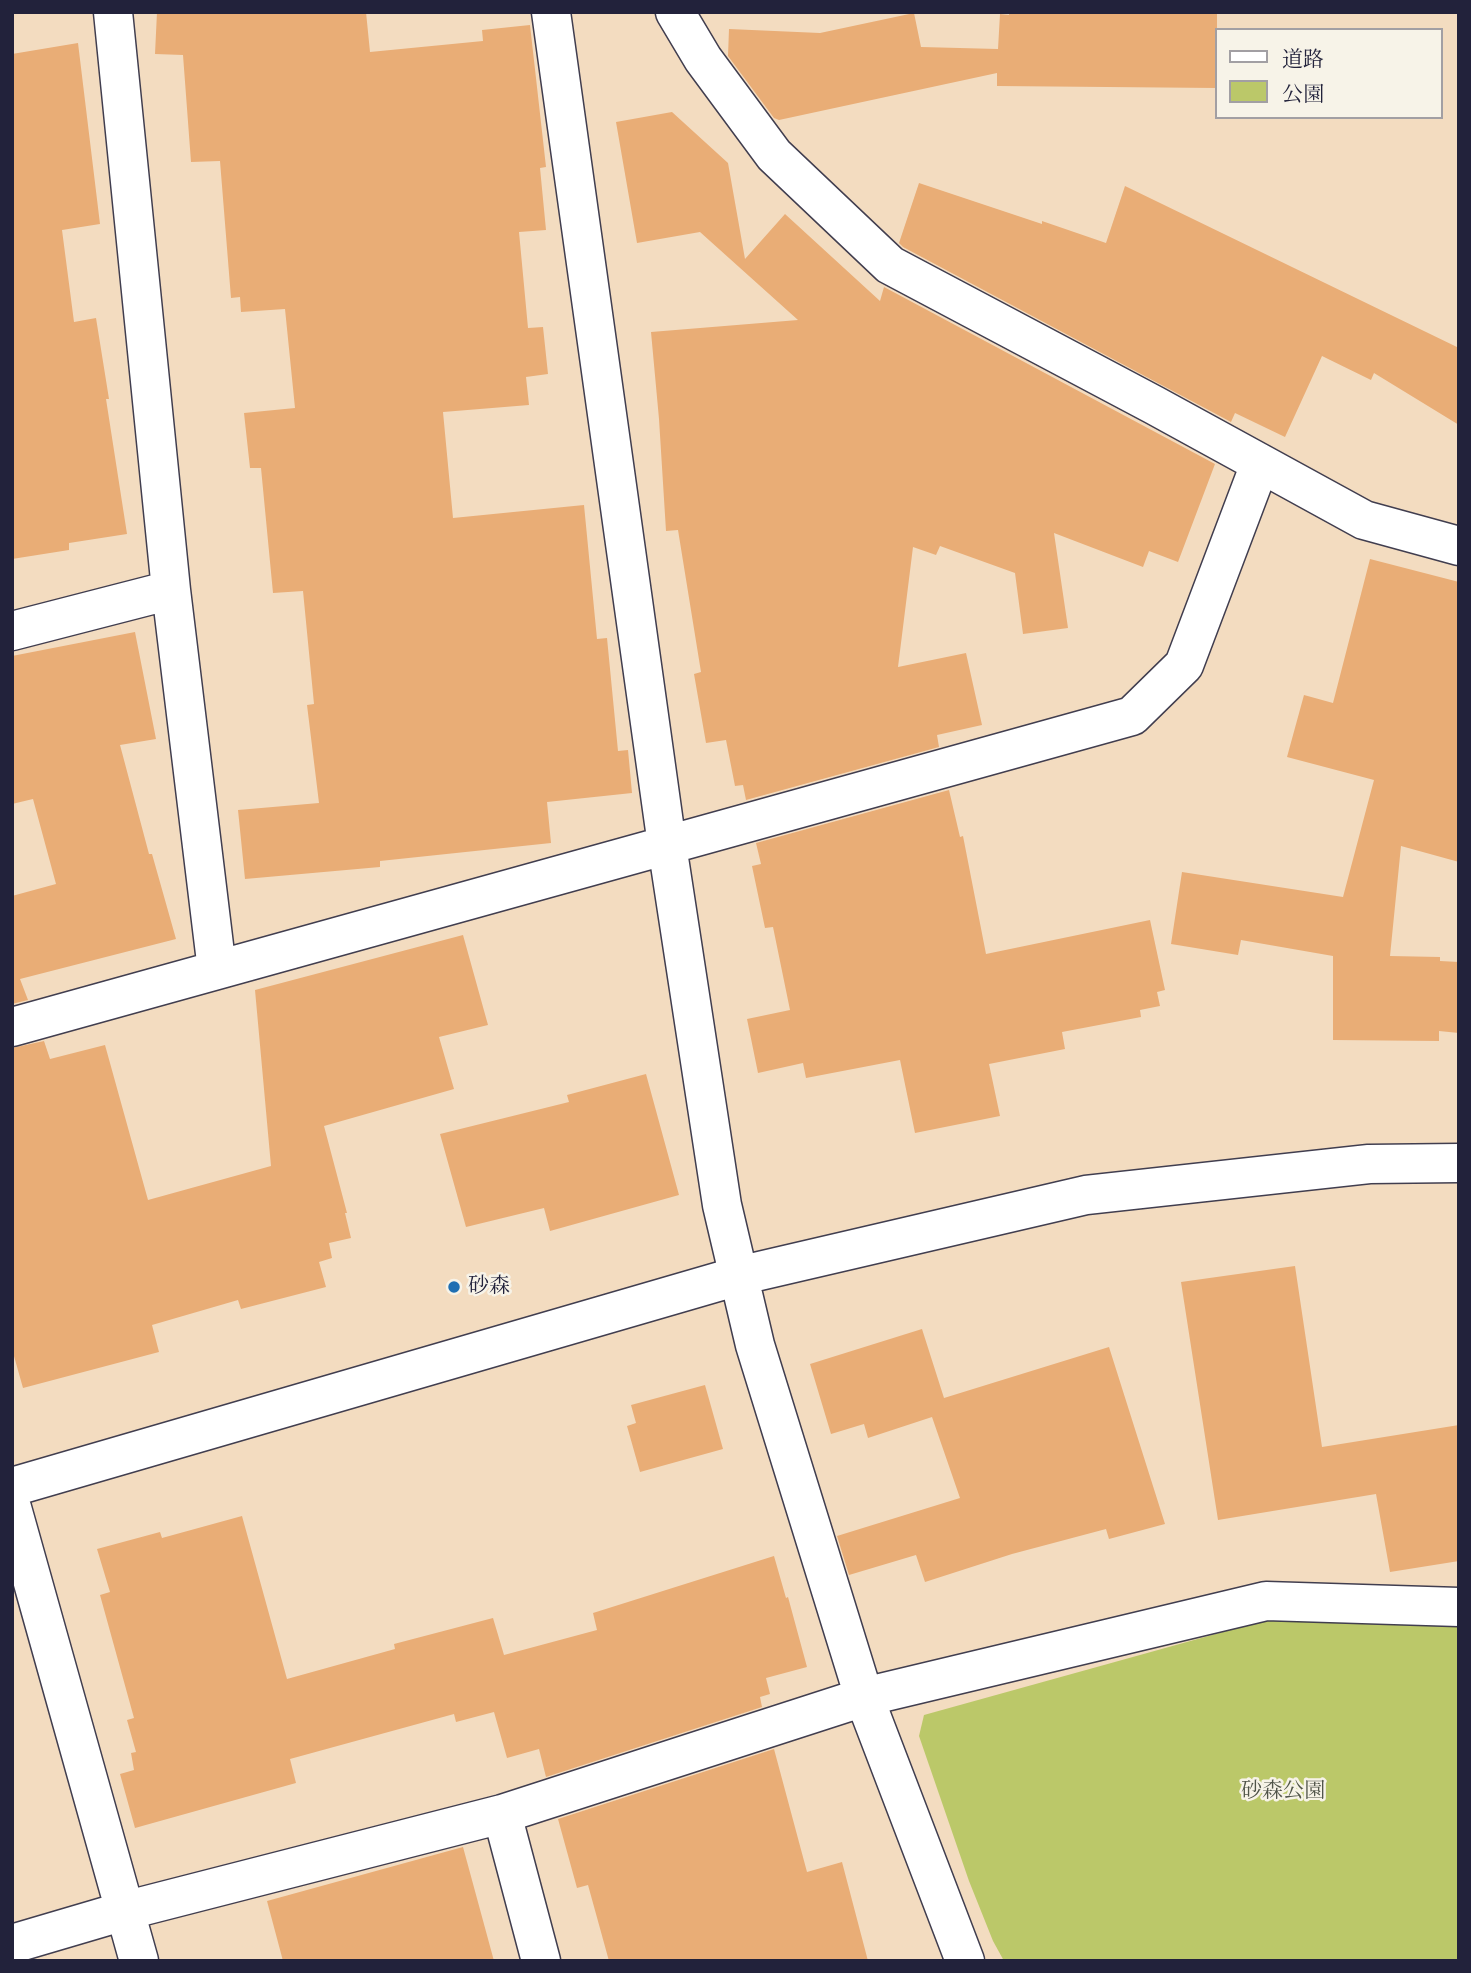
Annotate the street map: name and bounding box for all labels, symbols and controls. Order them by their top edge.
legend [1216,28,1443,119]
text: 道路 [1282,46,1324,72]
text: 公園 [1282,81,1324,107]
place label: 砂森 [468,1274,510,1300]
marker: 砂森 [446,1279,462,1295]
park label: 砂森公園 [1241,1779,1325,1805]

